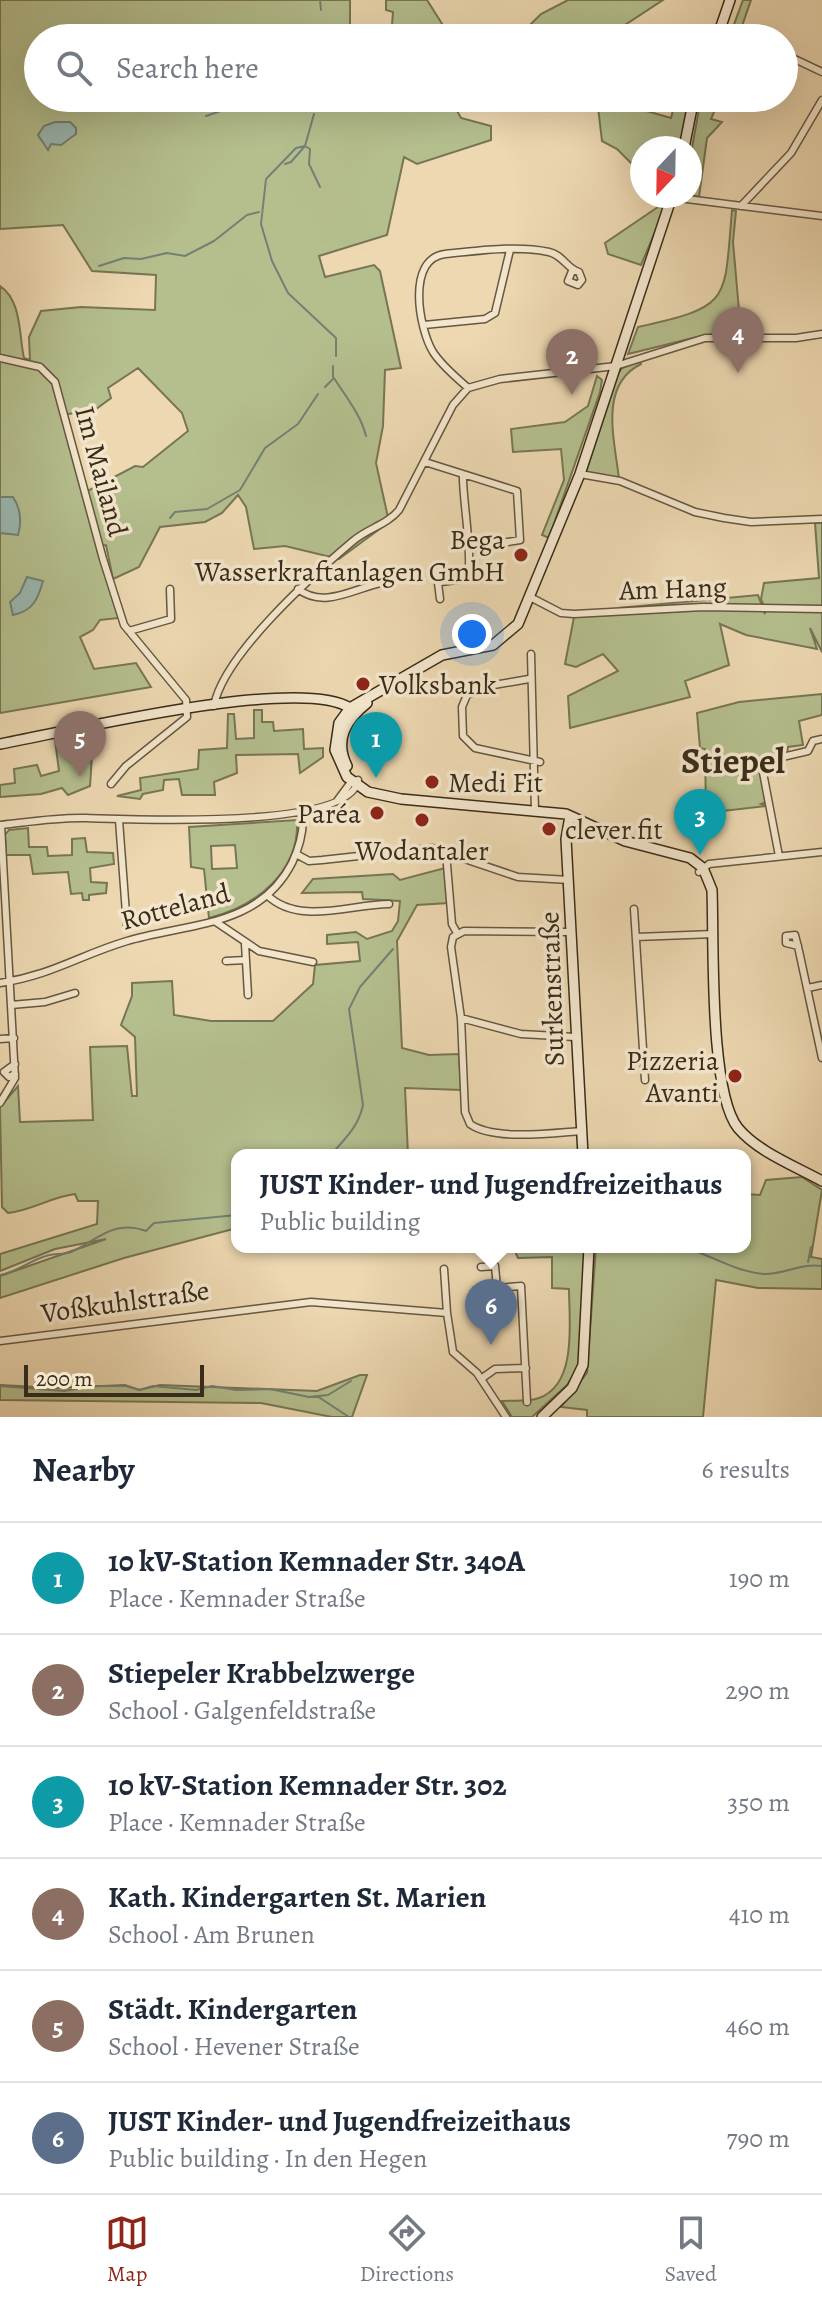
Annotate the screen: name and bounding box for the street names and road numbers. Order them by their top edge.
street label: Im Mailand [65,402,137,541]
street label: Am Hang [618,568,727,610]
street label: Rotteland [116,874,235,940]
street label: Surkenstraße [530,911,574,1067]
street label: Voßkuhlstraße [38,1271,212,1333]

